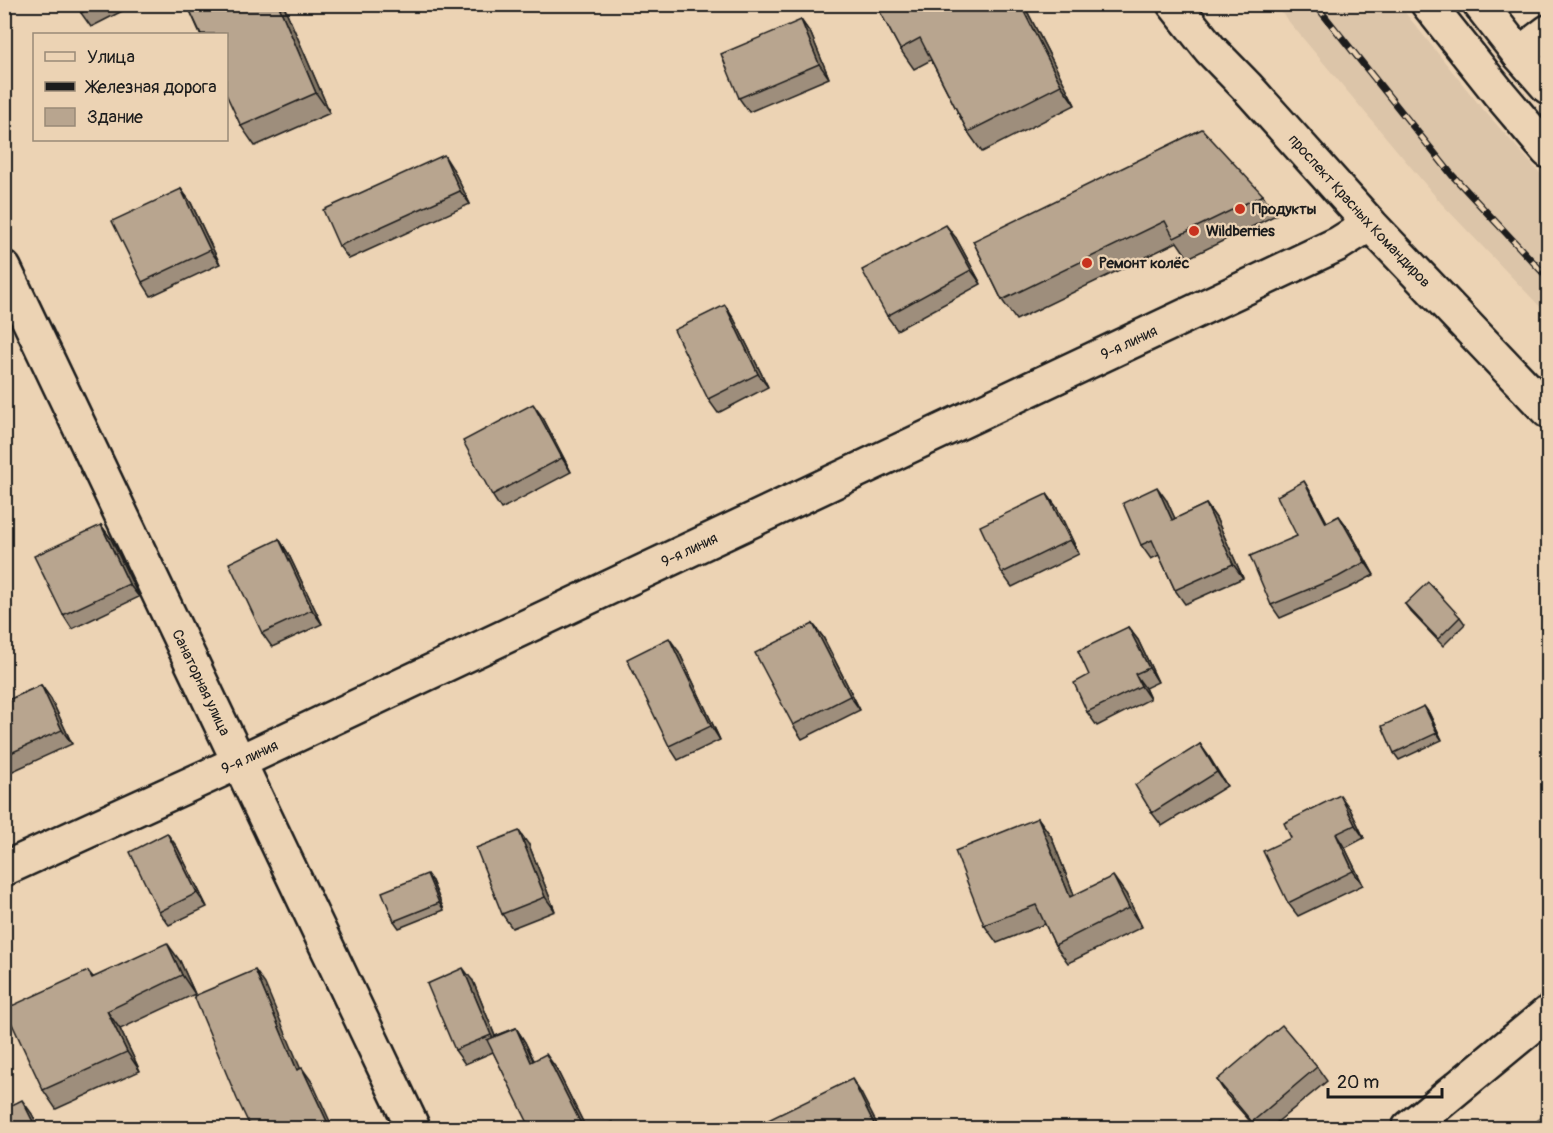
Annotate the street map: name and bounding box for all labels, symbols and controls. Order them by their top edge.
legend [33,33,228,141]
text: Улица [87,46,135,69]
text: Железная дорога [84,76,217,99]
text: Здание [87,106,143,129]
street label: проспект Красных Командиров [1284,130,1435,291]
place label: Продукты [1252,200,1317,219]
marker: Продукты [1233,202,1247,216]
place label: Wildberries [1206,222,1275,241]
marker: Wildberries [1187,224,1201,238]
place label: Ремонт колёс [1099,254,1190,273]
marker: Ремонт колёс [1080,256,1094,270]
street label: 9-я линия [1098,321,1160,364]
street label: 9-я линия [658,528,721,571]
street label: Санаторная улица [168,626,235,739]
street label: 9-я линия [218,736,281,778]
scale bar [1328,1061,1442,1099]
text: 20 m [1337,1071,1379,1094]

